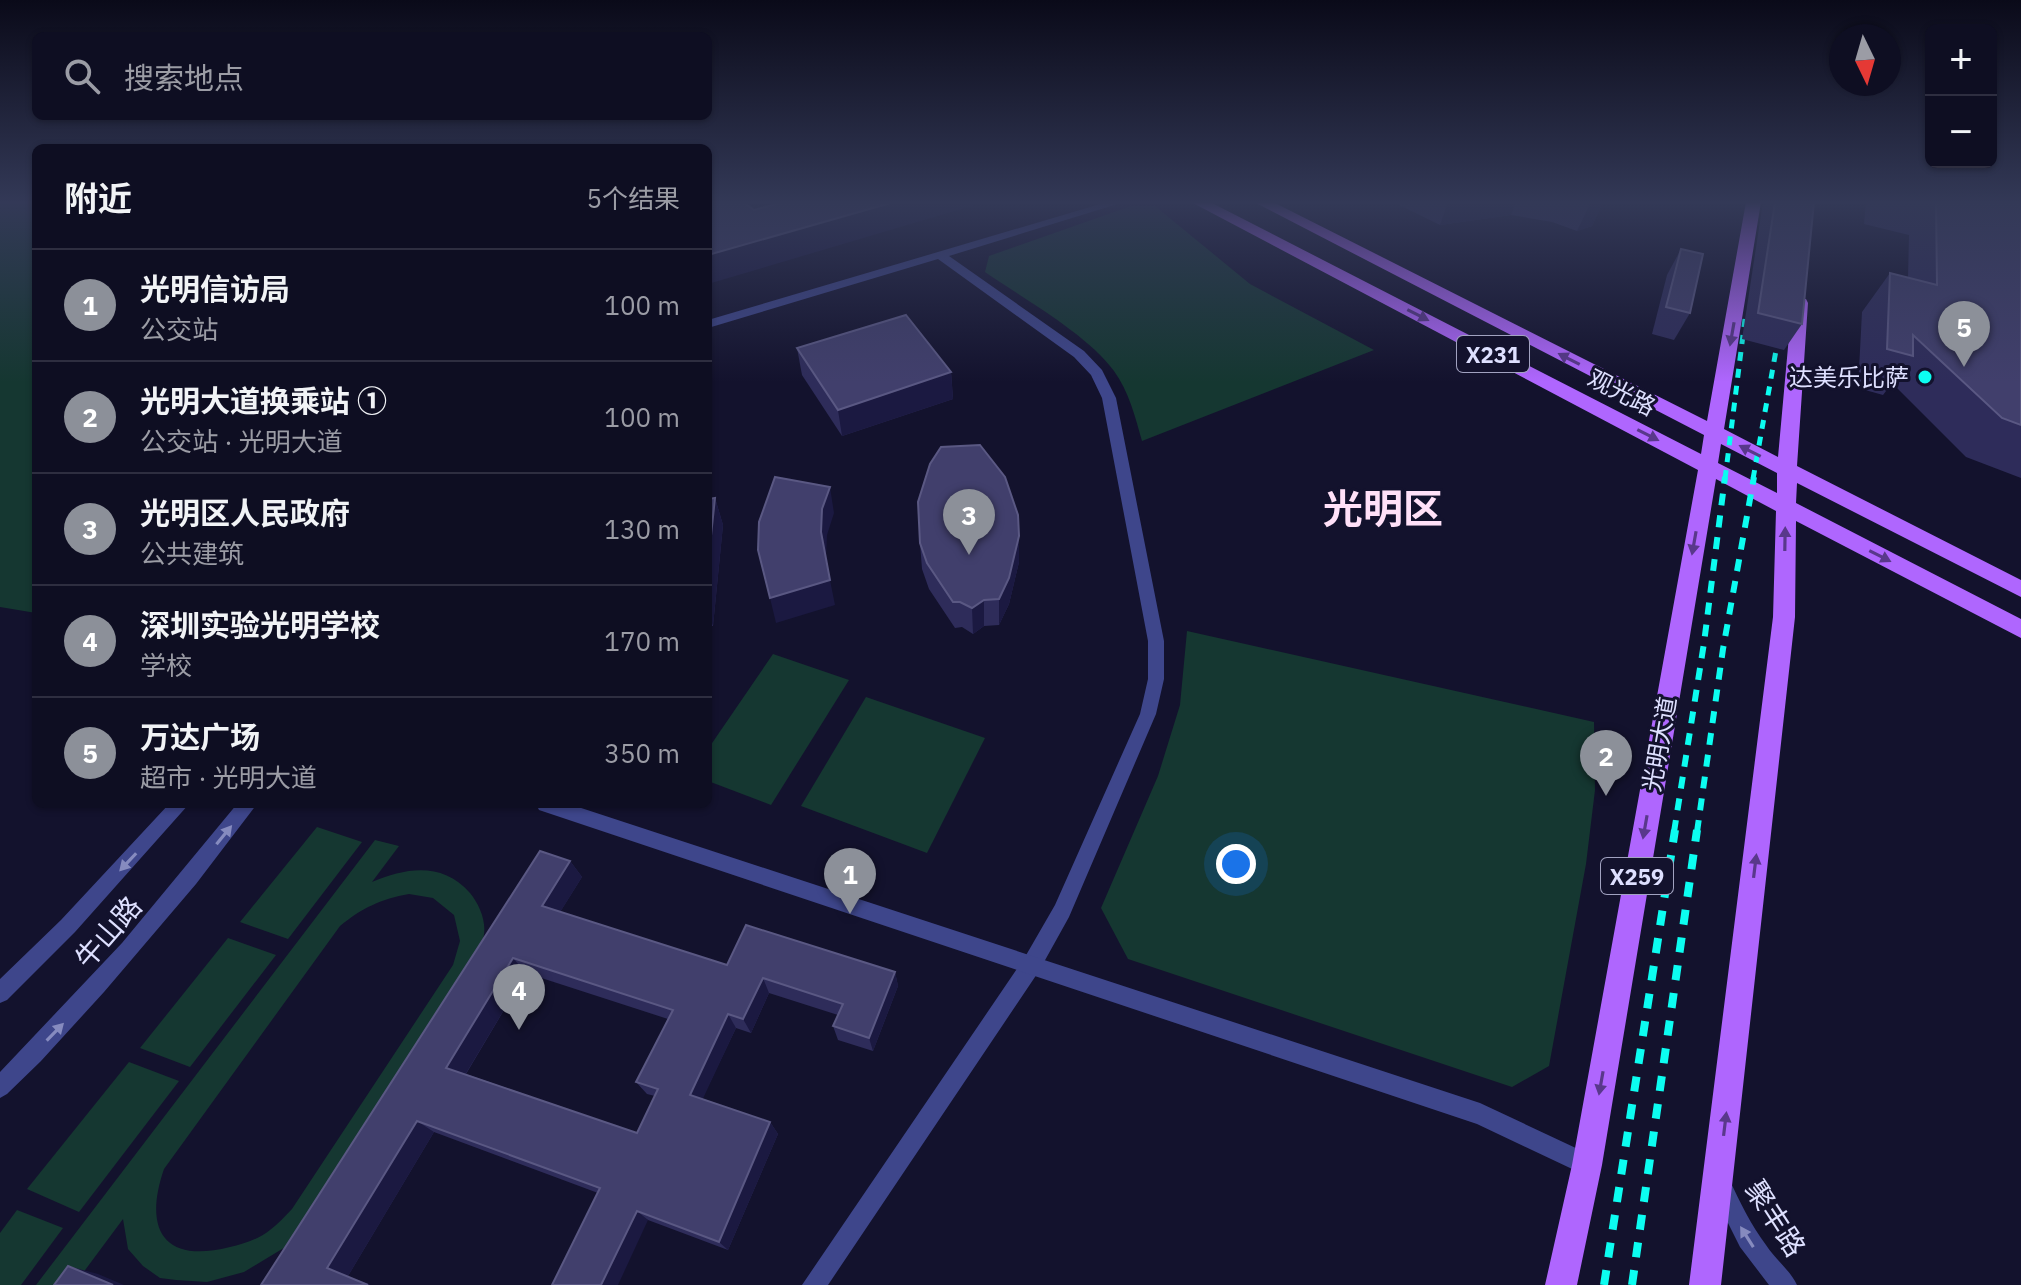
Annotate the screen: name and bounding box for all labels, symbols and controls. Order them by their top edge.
north arrow [1829,24,1901,96]
map controls [1925,24,1997,168]
button: + [1925,24,1997,96]
search box [32,32,712,120]
icon: search [60,54,104,98]
text: 搜索地点 [124,58,244,97]
button: − [1925,96,1997,168]
text: 附近 [64,176,132,220]
text: 5个结果 [586,181,680,215]
text: 光明信访局 [140,269,290,308]
text: 1 [82,288,98,322]
text: 100 m [604,288,680,322]
pin: 5 [1938,301,1990,367]
one-way arrow [1406,309,1429,322]
text: 公交站 [140,312,218,346]
one-way arrow [1725,322,1737,347]
road number: X231 [1457,336,1529,372]
one-way arrow [1558,352,1580,366]
street label: 观光路 [1583,361,1661,423]
place label: 达美乐比萨 [1789,361,1909,393]
marker: 达美乐比萨 [1916,368,1934,386]
text: 光明大道换乘站 ① [140,381,387,420]
text: 2 [82,400,98,434]
text: 100 m [604,400,680,434]
text: 公交站 · 光明大道 [140,424,343,458]
one-way arrow [1637,429,1660,442]
one-way arrow [1739,444,1762,458]
district label: 光明区 [1323,482,1443,534]
pin: 3 [943,489,995,555]
text: 光明区人民政府 [140,493,350,532]
text: 3 [82,512,98,546]
text: 130 m [604,512,680,546]
one-way arrow [1779,526,1792,551]
one-way arrow [1687,530,1700,555]
text: 公共建筑 [140,536,244,570]
one-way arrow [1869,549,1892,563]
text: 深圳实验光明学校 [140,605,380,644]
text: 4 [82,624,98,658]
text: 170 m [604,624,680,658]
text: 学校 [140,648,192,682]
street label: 光明大道 [1635,694,1683,794]
text: 万达广场 [140,717,260,756]
pin: 2 [1580,730,1632,796]
text: 5 [82,736,98,770]
text: 350 m [604,736,680,770]
text: 超市 · 光明大道 [140,760,317,794]
one-way arrow [1639,814,1651,839]
one-way arrow [215,825,232,845]
your location [1216,844,1256,884]
pin: 1 [824,848,876,914]
one-way arrow [119,852,137,871]
one-way arrow [1749,853,1762,878]
road number: X259 [1601,858,1673,894]
street label: 牛山路 [66,888,150,976]
pin: 4 [493,964,545,1030]
one-way arrow [45,1023,64,1042]
one-way arrow [1594,1071,1607,1096]
one-way arrow [1719,1111,1732,1136]
street label: 聚丰路 [1738,1173,1814,1263]
one-way arrow [1740,1226,1754,1248]

